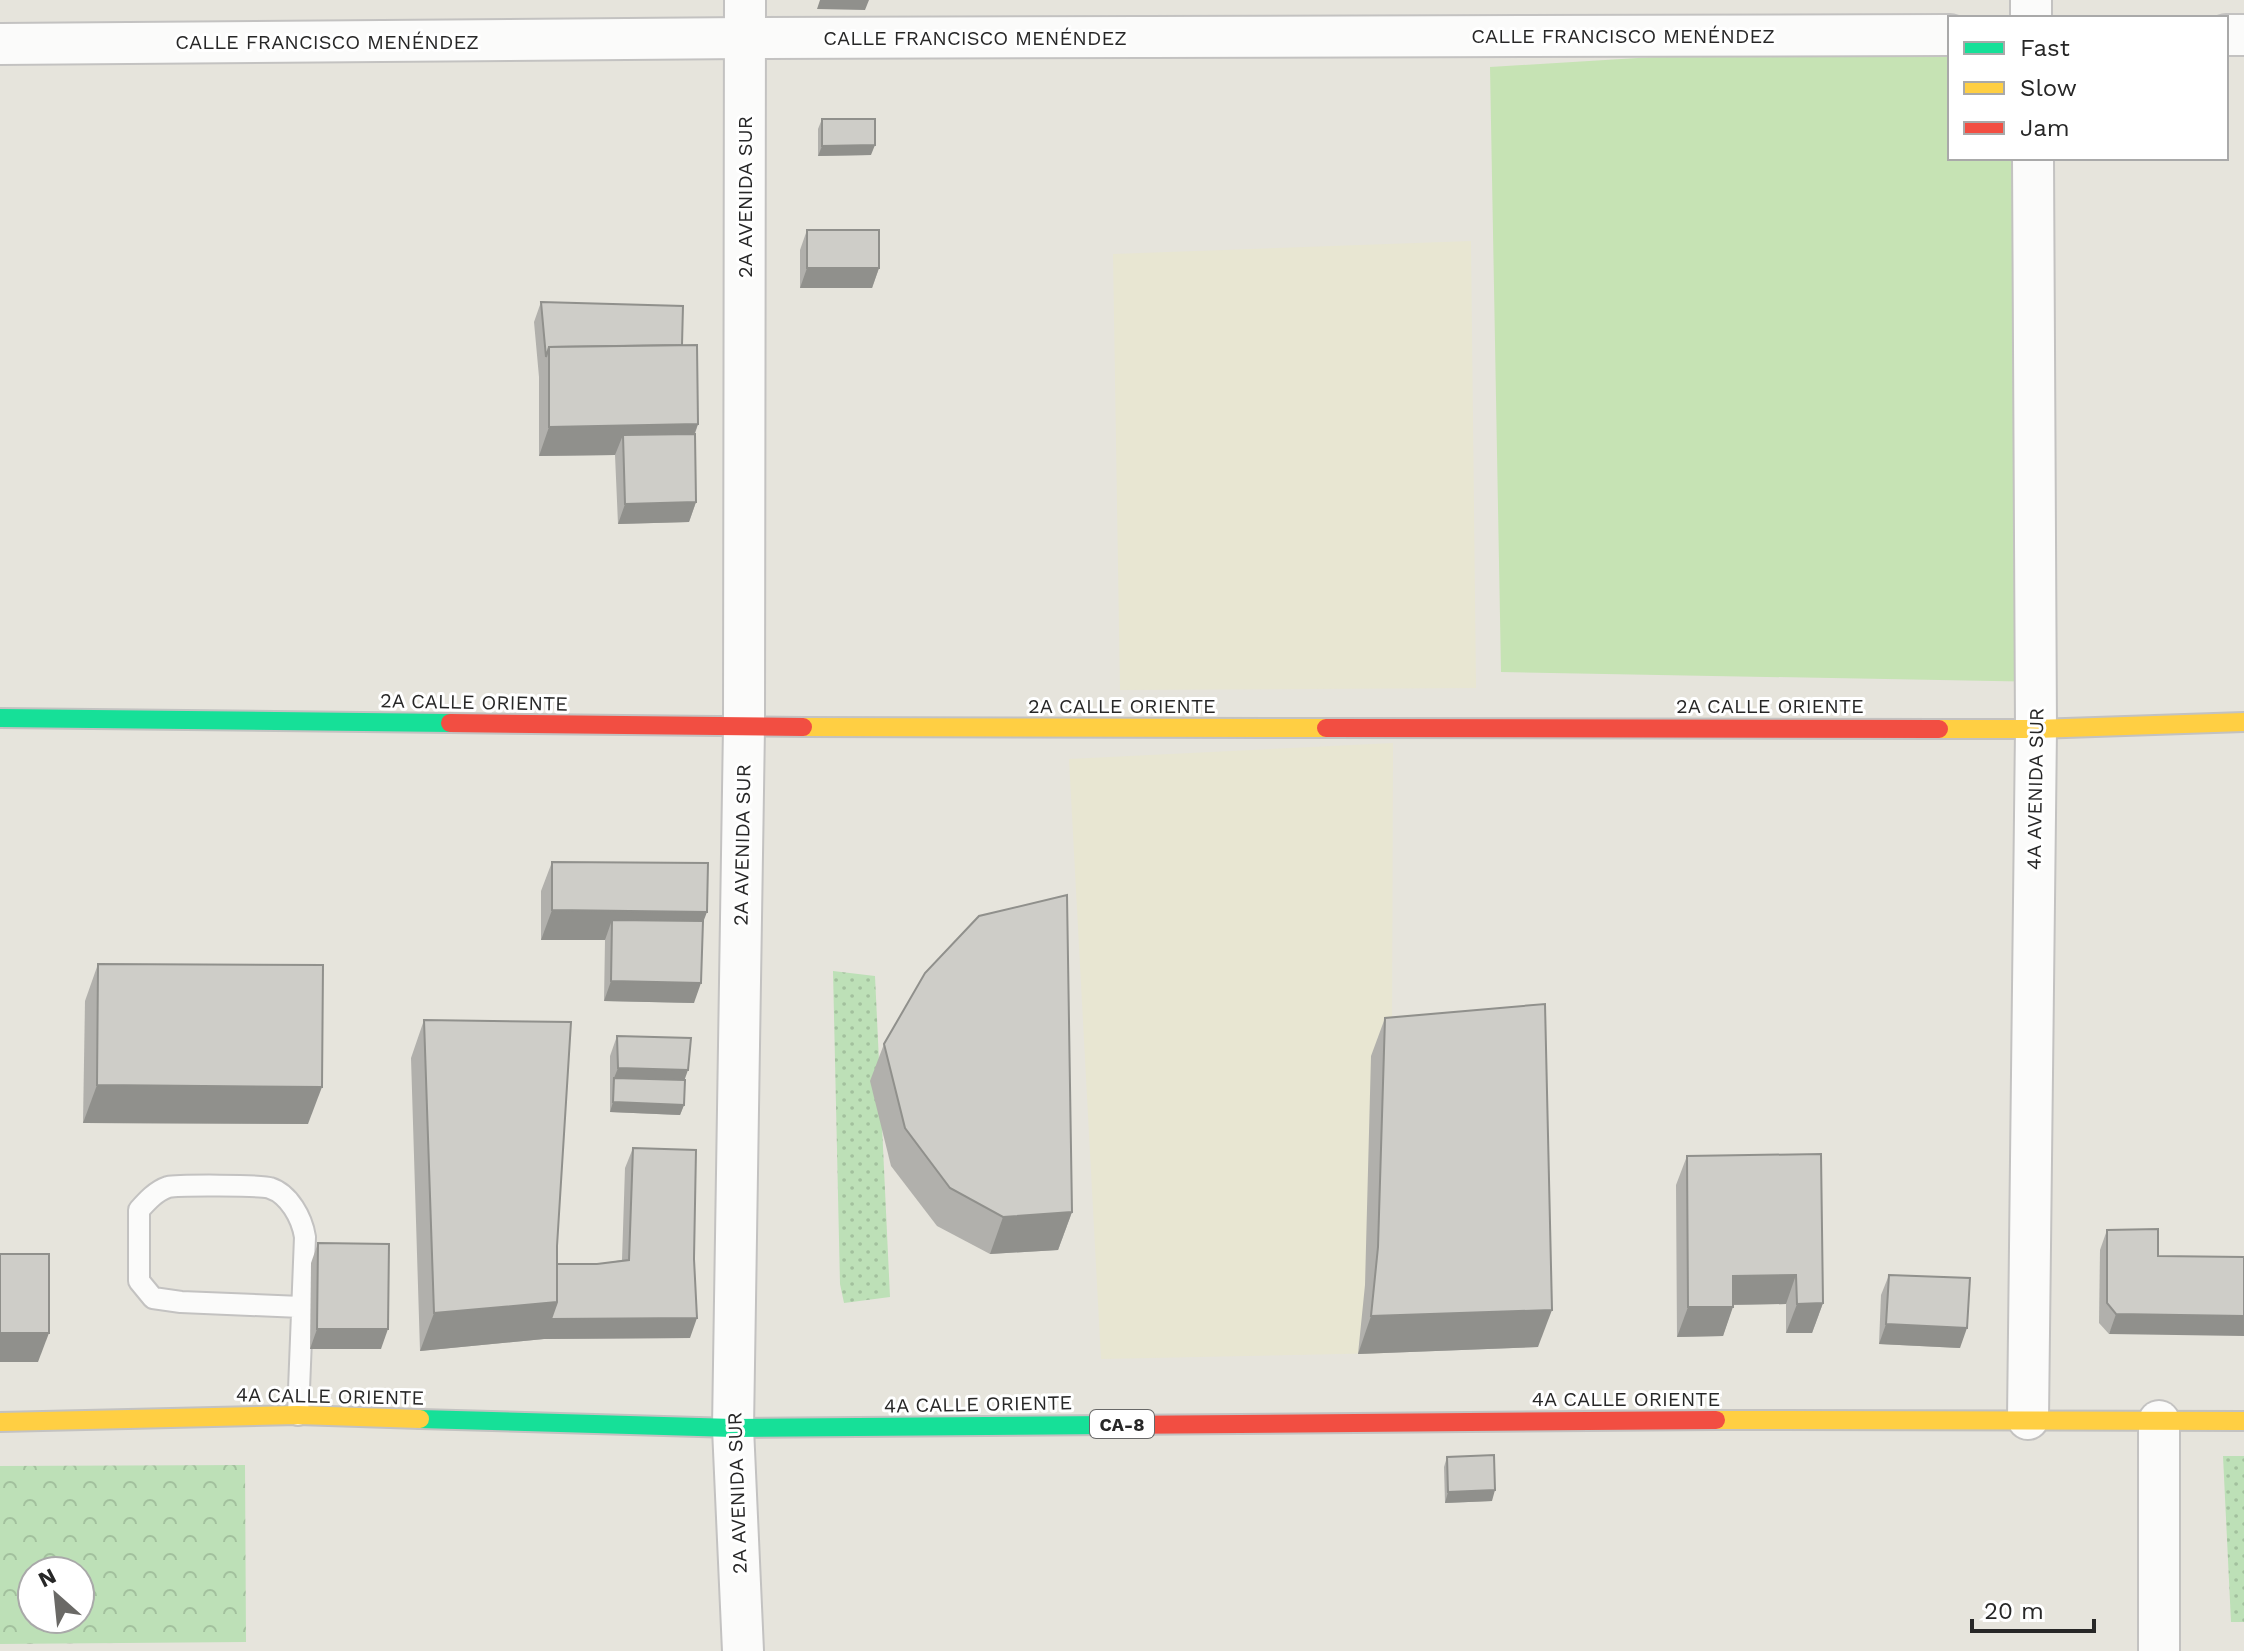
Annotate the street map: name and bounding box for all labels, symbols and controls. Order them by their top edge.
legend [1948,16,2228,160]
street label: CALLE FRANCISCO MENÉNDEZ [1471,24,1775,48]
street label: CALLE FRANCISCO MENÉNDEZ [823,26,1127,50]
street label: CALLE FRANCISCO MENÉNDEZ [175,30,479,54]
text: Fast [2020,34,2070,62]
text: Slow [2020,74,2077,102]
text: Jam [2020,114,2070,142]
street label: 2A AVENIDA SUR [733,116,757,278]
street label: 2A CALLE ORIENTE [380,688,568,716]
street label: 2A CALLE ORIENTE [1028,694,1216,718]
street label: 2A CALLE ORIENTE [1676,694,1864,718]
street label: 4A AVENIDA SUR [2022,708,2048,870]
street label: 2A AVENIDA SUR [729,764,755,926]
street label: 4A CALLE ORIENTE [236,1382,424,1410]
street label: 4A CALLE ORIENTE [1532,1387,1720,1411]
street label: 4A CALLE ORIENTE [884,1390,1072,1418]
road number: CA-8 [1090,1410,1154,1438]
street label: 2A AVENIDA SUR [722,1412,752,1574]
north arrow [16,1555,96,1635]
text: N [34,1563,60,1592]
scale bar [1972,1583,2094,1633]
text: 20 m [1984,1597,2044,1625]

